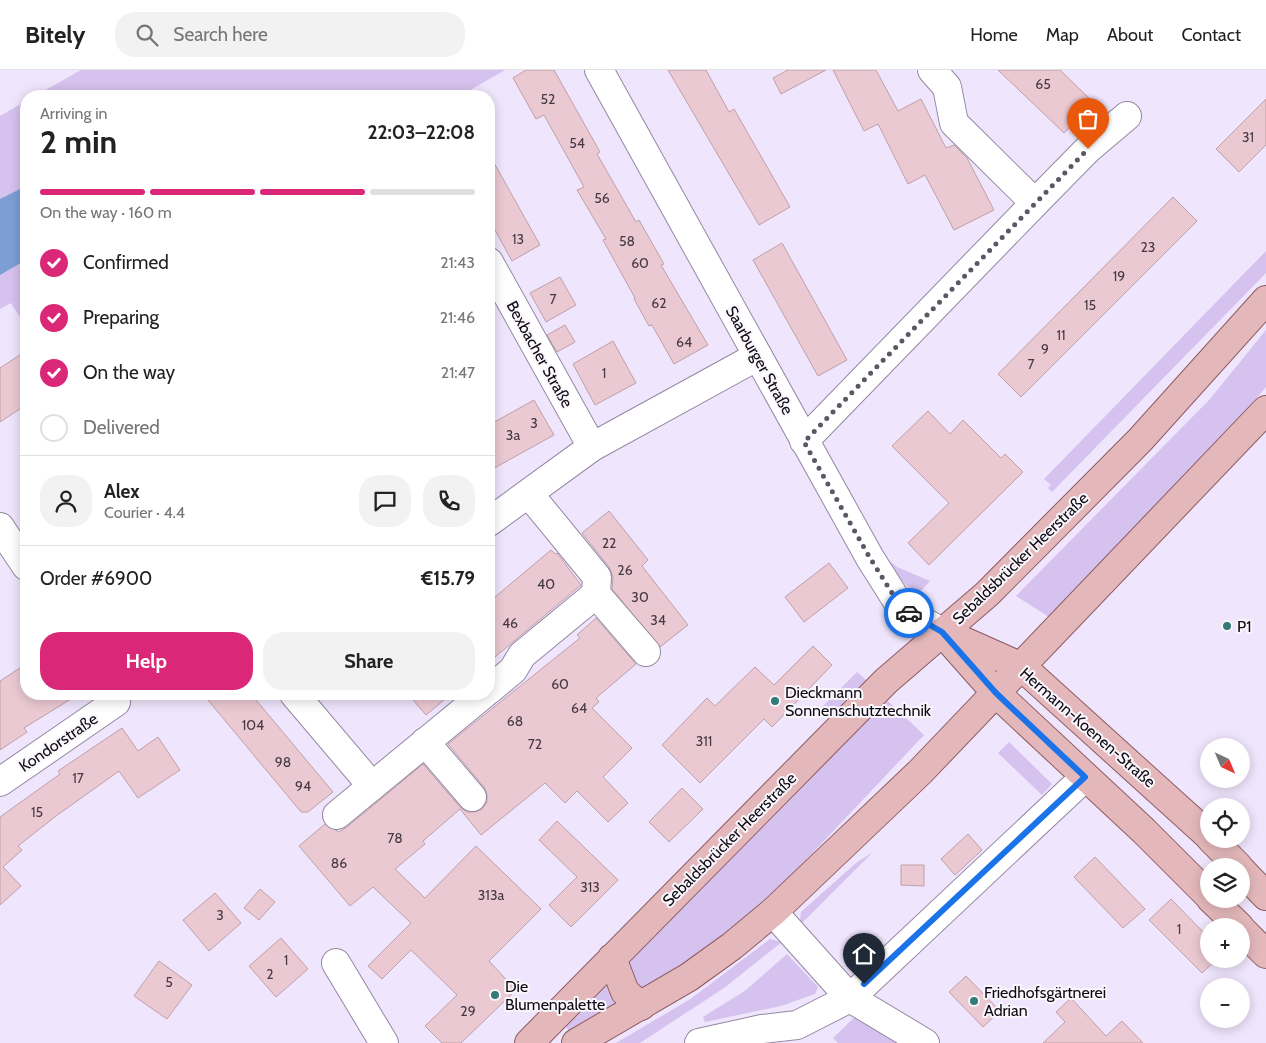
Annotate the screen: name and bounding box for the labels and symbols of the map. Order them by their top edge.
house number: 65 [1035,75,1051,93]
house number: 52 [541,90,555,108]
pin [1067,98,1109,149]
house number: 31 [1242,128,1254,146]
house number: 54 [569,134,585,152]
house number: 56 [594,189,610,207]
house number: 13 [512,230,524,248]
house number: 58 [619,232,635,250]
house number: 23 [1141,238,1155,256]
house number: 60 [631,254,649,272]
house number: 19 [1113,267,1125,285]
house number: 7 [549,290,557,308]
house number: 62 [651,294,667,312]
house number: 15 [1084,296,1096,314]
street label: Bexbacher Straße [502,298,577,411]
street label: Saarburger Straße [722,303,797,418]
house number: 11 [1056,326,1066,344]
house number: 64 [676,333,692,351]
house number: 9 [1041,340,1049,358]
house number: 7 [1027,355,1035,373]
house number: 1 [602,364,606,382]
house number: 3 [530,414,538,432]
house number: 3a [506,426,520,444]
street label: Sebaldsbrücker Heerstraße [949,489,1092,628]
house number: 22 [602,534,616,552]
house number: 26 [617,561,633,579]
house number: 40 [537,575,555,593]
house number: 30 [631,588,649,606]
courier [884,588,934,638]
house number: 34 [650,611,666,629]
house number: 46 [502,614,518,632]
place label: P1 [1237,617,1251,636]
marker: P1 [1221,620,1233,632]
street label: Hermann-Koenen-Straße [1016,663,1159,791]
house number: 60 [551,675,569,693]
place label: Dieckmann Sonnenschutztechnik [785,683,932,720]
marker: Dieckmann Sonnenschutztechnik [769,695,781,707]
house number: 64 [571,699,587,717]
street label: Kondorstraße [15,709,101,776]
house number: 68 [507,712,523,730]
house number: 104 [242,716,264,734]
house number: 311 [696,732,712,750]
house number: 72 [528,735,542,753]
north arrow [1200,738,1250,788]
house number: 98 [275,753,291,771]
house number: 17 [72,769,84,787]
street label: Sebaldsbrücker Heerstraße [659,769,800,910]
house number: 94 [295,777,311,795]
house number: 15 [31,803,43,821]
house number: 78 [387,829,403,847]
house number: 86 [331,854,347,872]
house number: 313 [580,878,600,896]
house number: 313a [478,886,504,904]
house number: 3 [216,906,224,924]
house number: 1 [1177,920,1181,938]
pin [843,933,885,984]
house number: 1 [284,951,288,969]
house number: 2 [266,965,274,983]
house number: 5 [165,973,173,991]
place label: Die Blumenpalette [505,977,605,1014]
place label: Friedhofsgärtnerei Adrian [984,983,1106,1020]
marker: Die Blumenpalette [489,989,501,1001]
marker: Friedhofsgärtnerei Adrian [968,995,980,1007]
house number: 29 [460,1002,476,1020]

